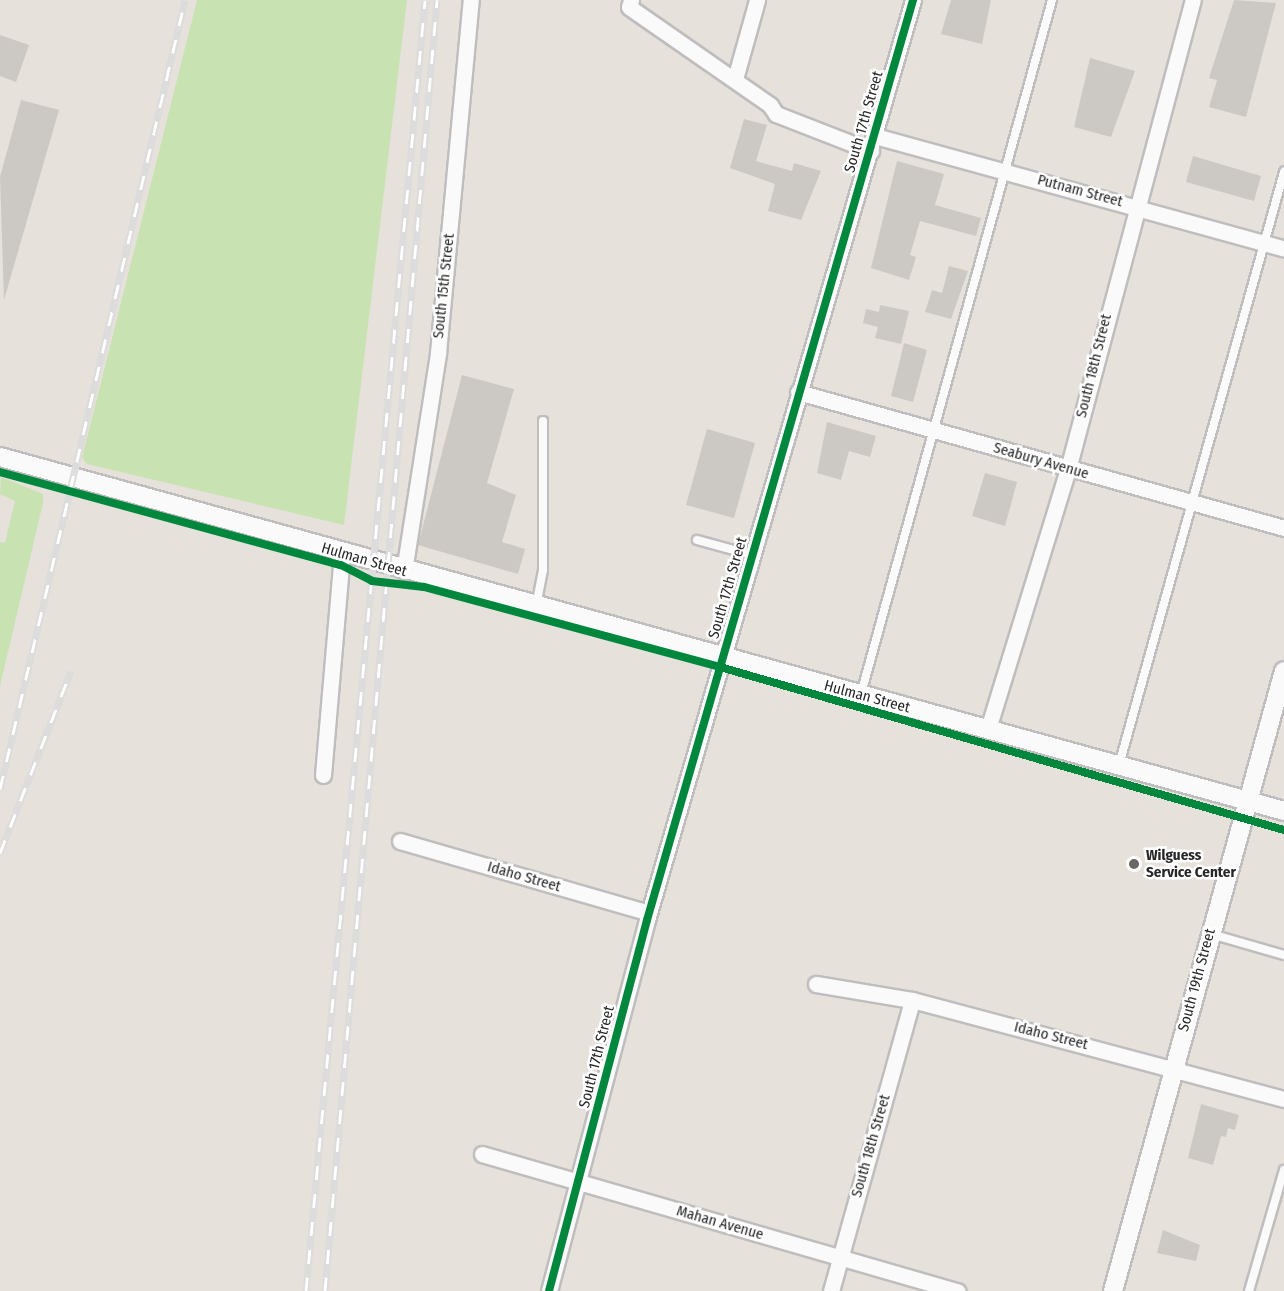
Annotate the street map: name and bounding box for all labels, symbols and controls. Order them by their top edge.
street label: South 17th Street [841,69,887,175]
street label: Putnam Street [1035,171,1125,211]
street label: South 15th Street [430,233,458,339]
street label: South 18th Street [1072,312,1116,420]
street label: Seabury Avenue [991,439,1091,483]
street label: South 17th Street [705,535,751,641]
street label: Hulman Street [319,539,409,581]
street label: Hulman Street [822,677,912,717]
place label: Wilguess Service Center [1146,846,1236,881]
marker: Wilguess Service Center [1127,857,1141,871]
street label: Idaho Street [485,858,563,896]
street label: South 19th Street [1175,927,1219,1033]
street label: South 17th Street [576,1004,618,1110]
street label: Idaho Street [1012,1018,1090,1054]
street label: South 18th Street [848,1093,894,1199]
street label: Mahan Avenue [674,1202,766,1244]

